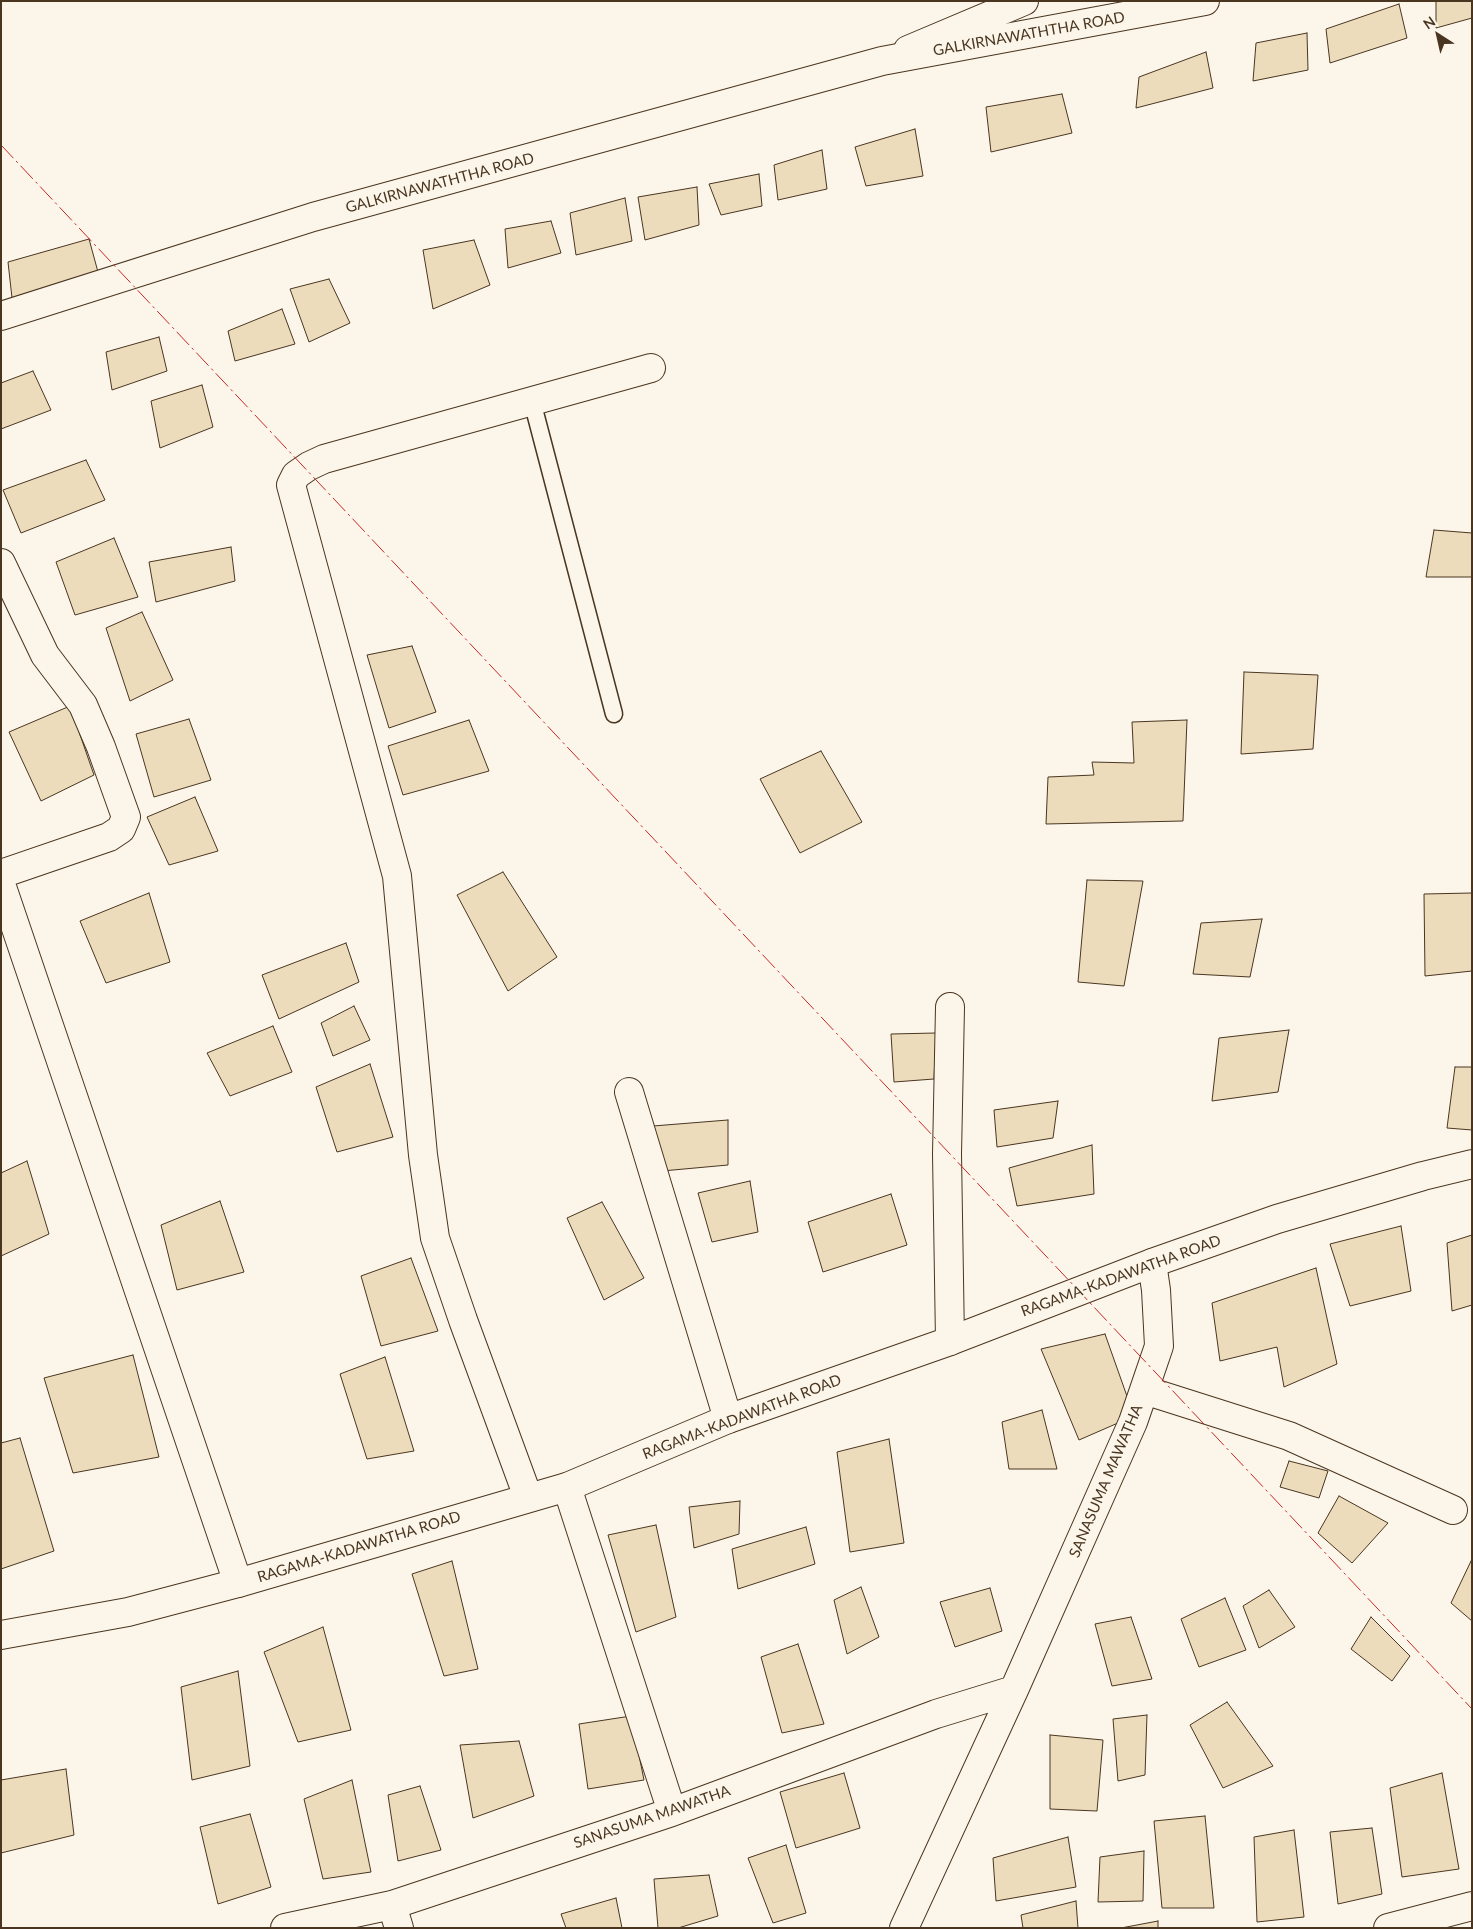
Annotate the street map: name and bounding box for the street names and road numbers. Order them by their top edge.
street label: GALKIRNAWATHTHA ROAD [932,8,1126,60]
street label: GALKIRNAWATHTHA ROAD [344,149,536,217]
street label: RAGAMA-KADAWATHA ROAD [1019,1231,1223,1321]
street label: RAGAMA-KADAWATHA ROAD [640,1371,844,1463]
street label: SANASUMA MAWATHA [1066,1402,1146,1560]
street label: RAGAMA-KADAWATHA ROAD [255,1507,463,1587]
street label: SANASUMA MAWATHA [571,1782,733,1852]

